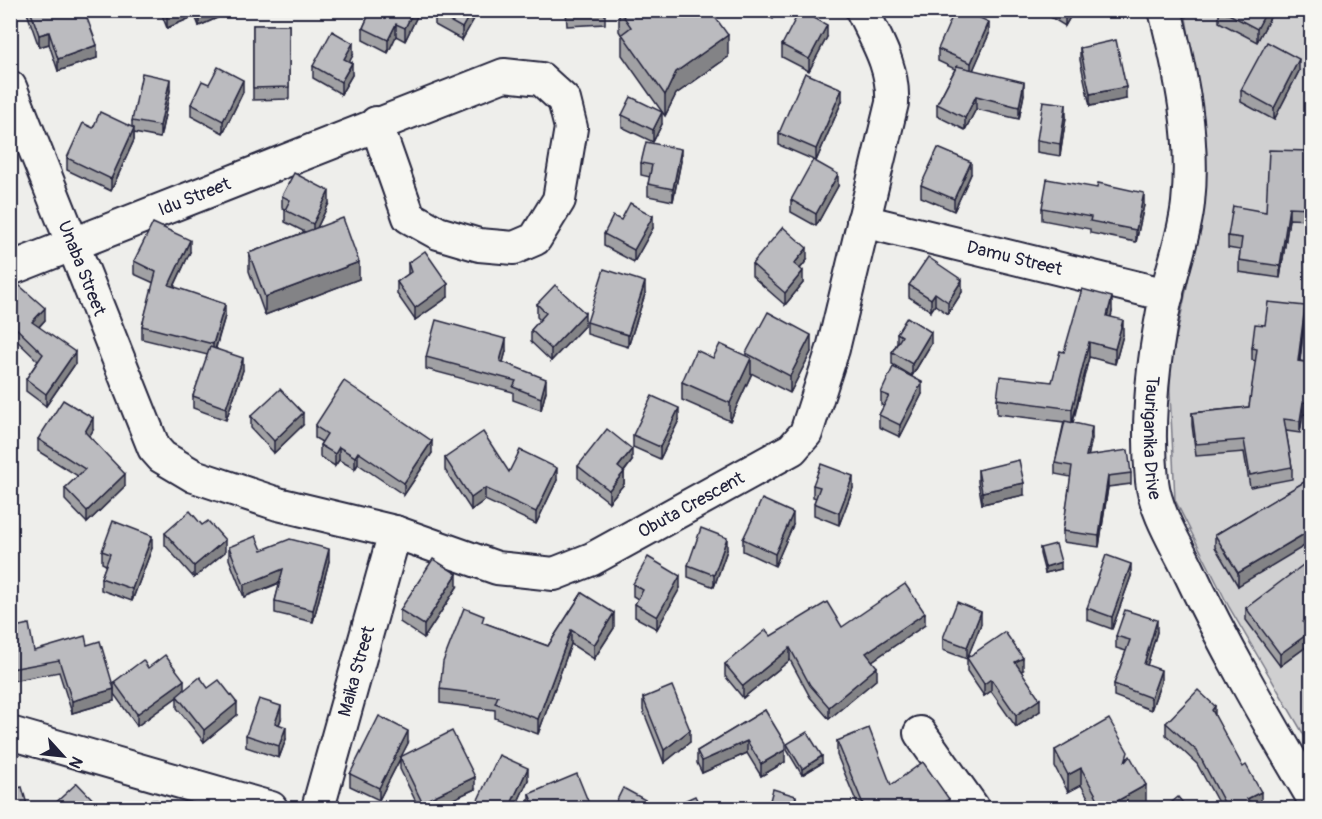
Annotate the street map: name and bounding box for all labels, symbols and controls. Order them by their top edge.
street label: Idu Street [155,172,234,221]
street label: Unaba Street [53,217,112,320]
street label: Damu Street [964,235,1065,281]
street label: Tauriganika Drive [1138,375,1167,502]
street label: Obuta Crescent [634,466,749,543]
street label: Maika Street [333,623,380,719]
north arrow [33,726,93,786]
text: N [64,753,87,772]

